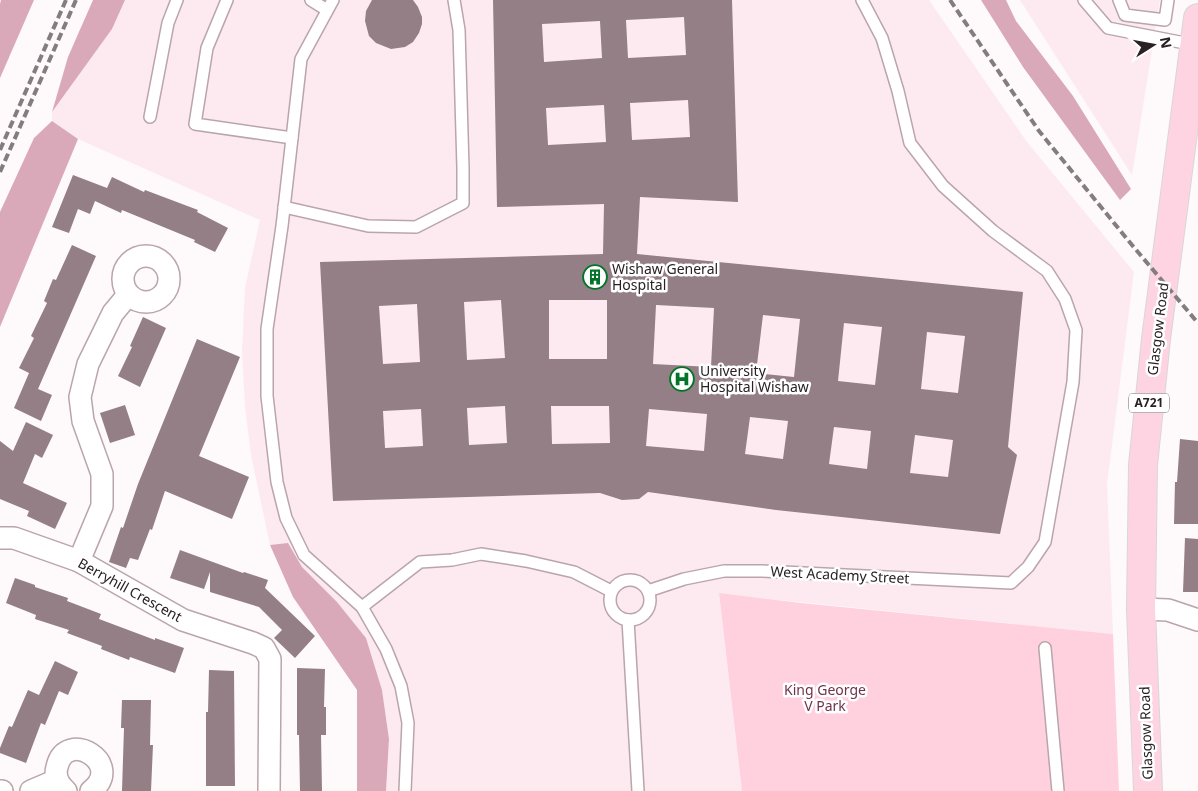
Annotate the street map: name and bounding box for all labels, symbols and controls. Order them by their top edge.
north arrow [1128,20,1178,70]
text: N [1156,35,1177,50]
place label: Wishaw General Hospital [612,259,718,294]
building icon: Wishaw General Hospital [582,264,608,290]
street label: Glasgow Road [1142,281,1173,376]
place label: University Hospital Wishaw [700,361,809,396]
hospital icon: University Hospital Wishaw [669,366,695,392]
road number: A721 [1129,393,1169,412]
street label: Berryhill Crescent [75,553,186,626]
street label: West Academy Street [770,561,910,588]
park label: King George V Park [784,680,866,715]
street label: Glasgow Road [1134,686,1157,780]

